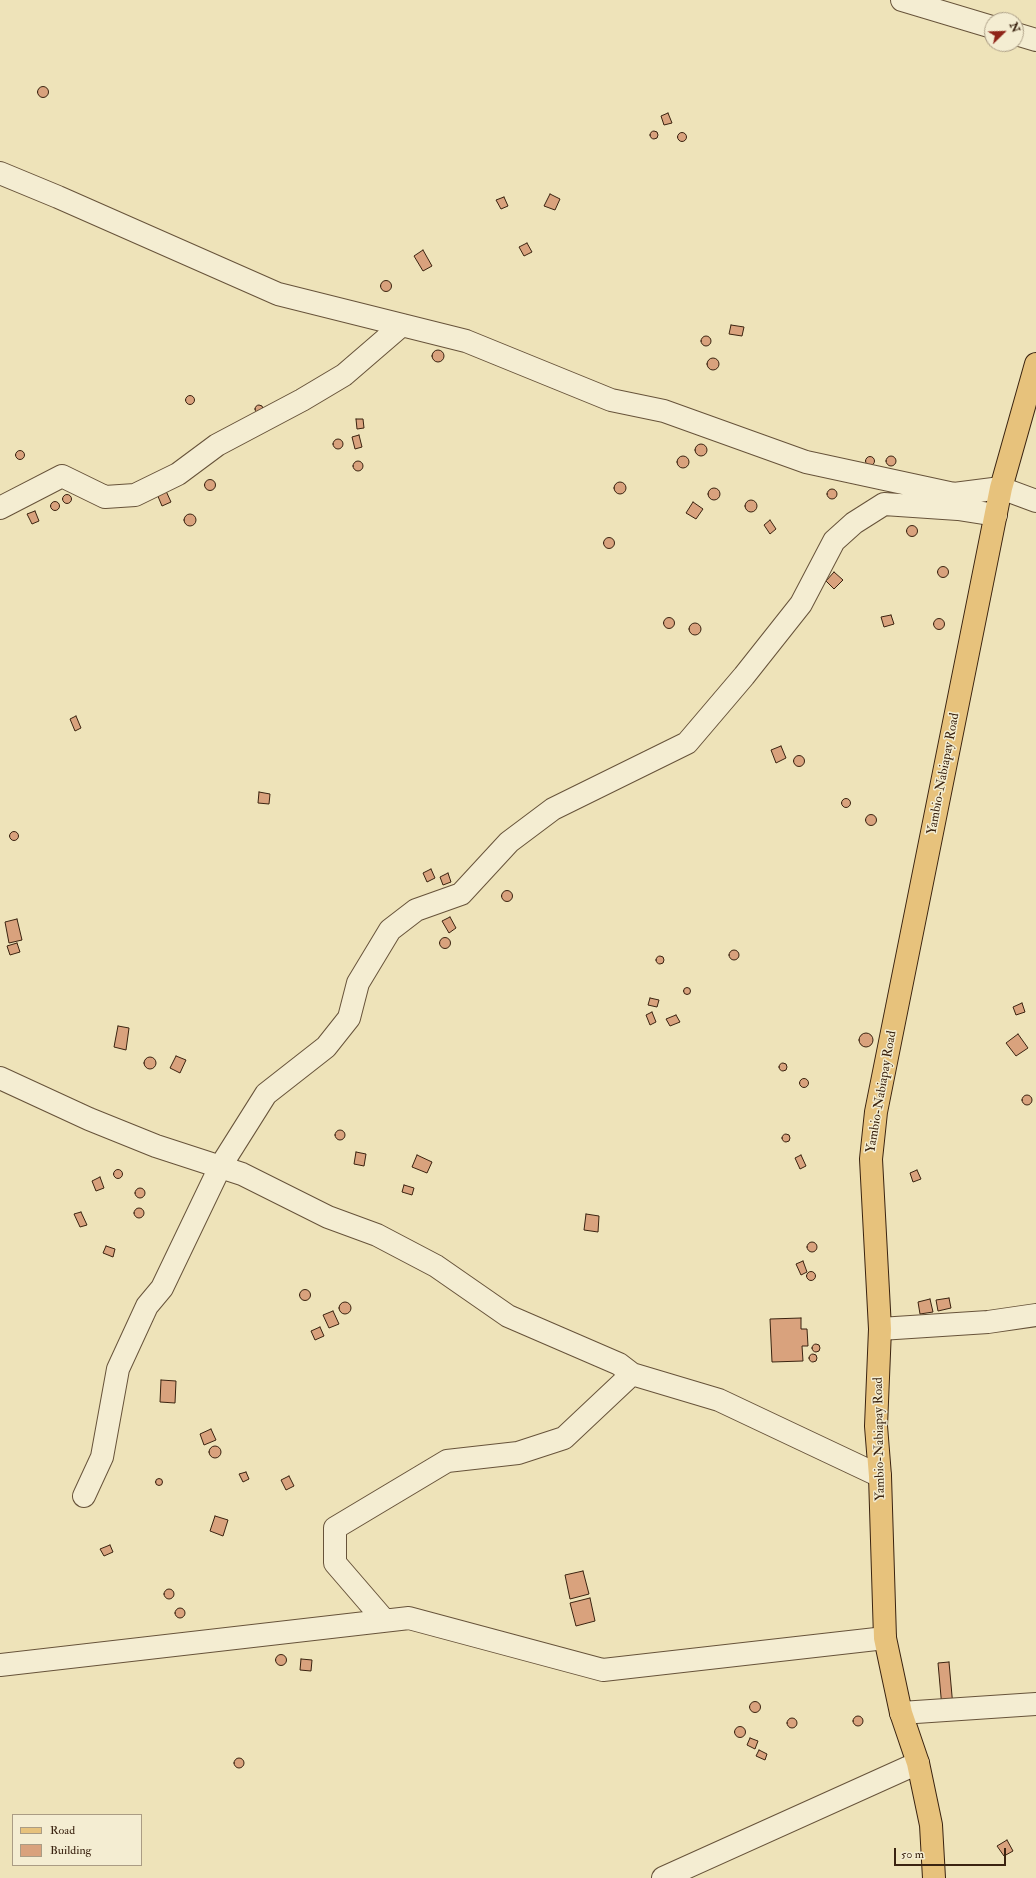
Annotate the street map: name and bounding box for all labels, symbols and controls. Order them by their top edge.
north arrow [984,12,1024,52]
text: N [1007,20,1022,35]
street label: Yambio-Nabiapay Road [925,712,963,836]
street label: Yambio-Nabiapay Road [864,1030,900,1154]
street label: Yambio-Nabiapay Road [871,1377,889,1501]
legend [12,1814,142,1866]
text: Road [50,1823,75,1838]
scale bar [896,1840,1008,1866]
text: Building [50,1843,91,1858]
text: 50 m [901,1847,924,1862]

